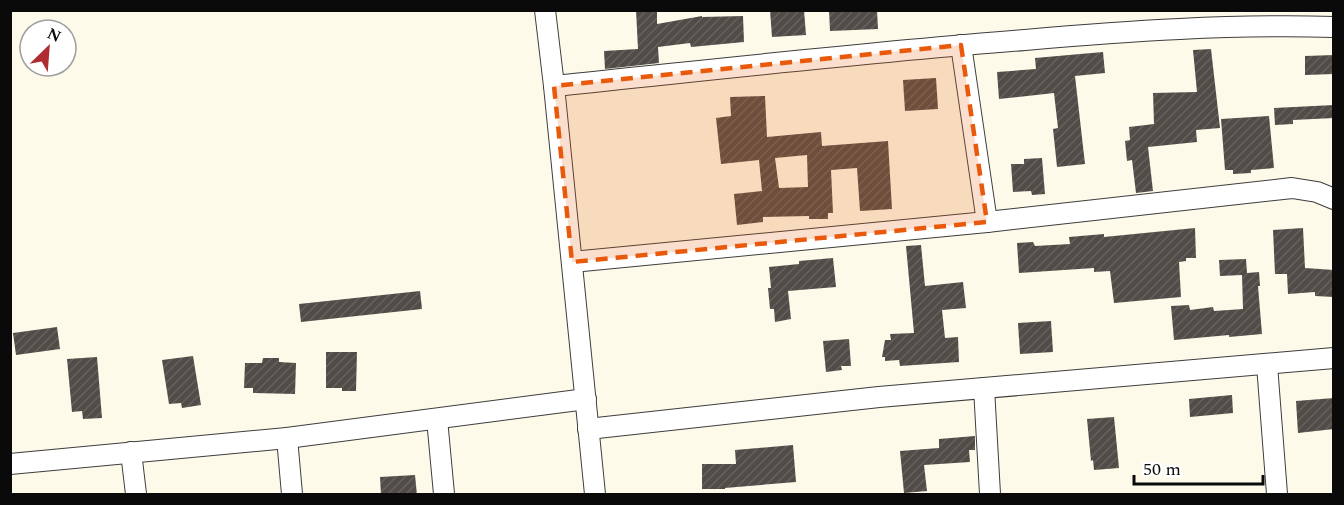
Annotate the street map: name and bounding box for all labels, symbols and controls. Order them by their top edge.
north arrow [18,18,78,78]
text: N [43,22,65,49]
scale bar [1134,448,1263,486]
text: 50 m [1143,456,1181,483]

